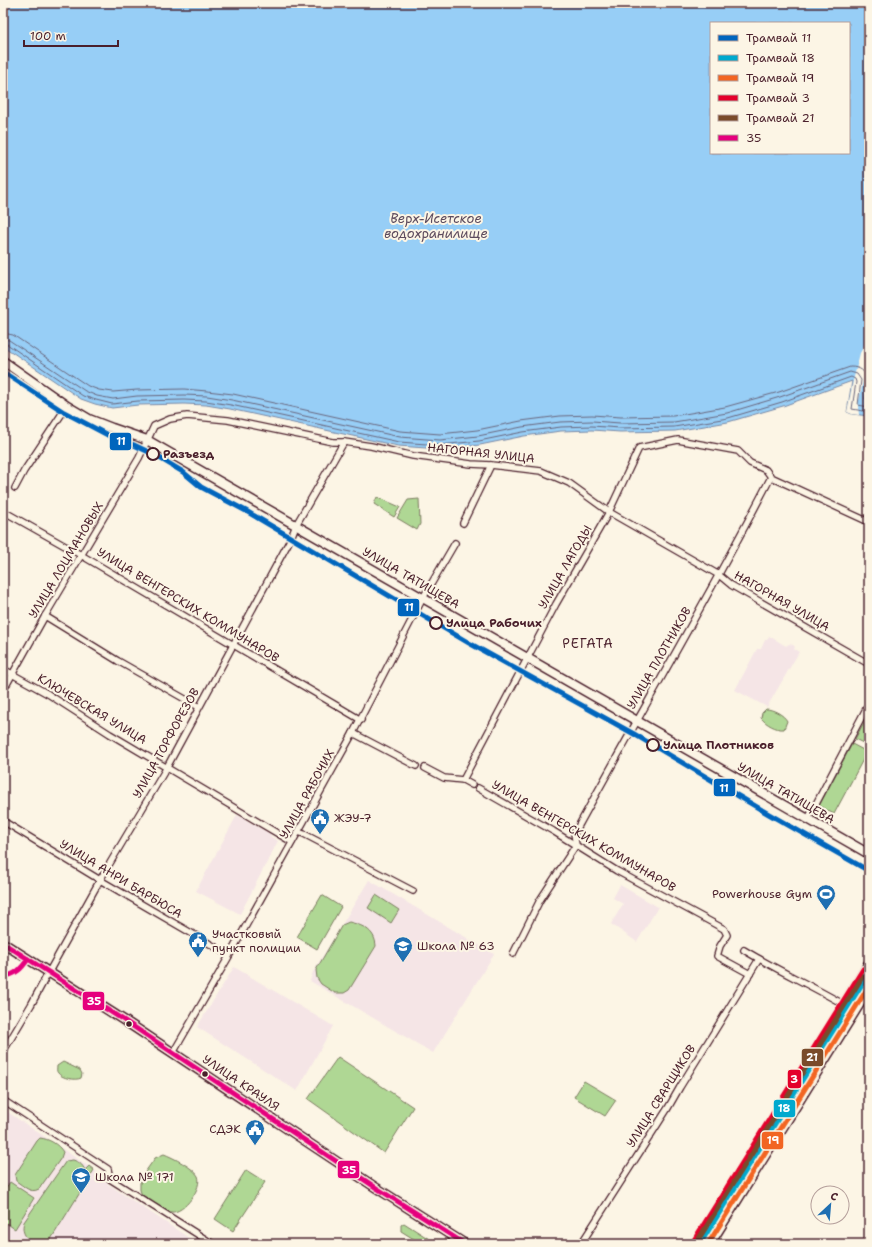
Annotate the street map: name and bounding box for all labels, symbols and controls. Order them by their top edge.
scale bar [24,22,118,48]
legend [710,22,850,154]
text: 100 m [30,28,66,44]
text: Трамвай 11 [746,30,811,46]
text: Трамвай 18 [746,50,815,66]
text: Трамвай 19 [746,70,815,86]
text: Трамвай 3 [746,90,810,106]
text: Трамвай 21 [746,110,814,126]
text: 35 [746,130,761,146]
water label: Верх-Исетское водохранилище [384,210,488,242]
line badge: 11 [109,432,132,451]
text: 11 [116,434,126,449]
street label: НАГОРНАЯ УЛИЦА [427,439,536,467]
place label: Разъезд [163,446,215,462]
marker: Разъезд [146,447,160,461]
street label: УЛИЦА ЛОЦМАНОВЫХ [25,499,107,621]
street label: УЛИЦА ЛАГОДЫ [535,522,595,612]
street label: УЛИЦА ВЕНГЕРСКИХ КОММУНАРОВ [94,544,282,666]
street label: УЛИЦА ТАТИЩЕВА [360,544,463,612]
street label: НАГОРНАЯ УЛИЦА [731,567,833,635]
line badge: 11 [397,598,420,617]
text: 11 [404,600,414,615]
street label: УЛИЦА ПЛОТНИКОВ [623,604,695,712]
place label: Улица Рабочих [446,615,542,631]
marker: Улица Рабочих [429,616,443,630]
district label: РЕГАТА [562,635,614,652]
street label: КЛЮЧЕВСКАЯ УЛИЦА [34,670,150,748]
street label: УЛИЦА ТОРФОРЕЗОВ [129,685,203,801]
place label: Улица Плотников [663,737,774,753]
marker: Улица Плотников [646,738,660,752]
street label: УЛИЦА РАБОЧИХ [276,746,338,842]
street label: УЛИЦА ТАТИЩЕВА [735,759,838,827]
street label: УЛИЦА ВЕНГЕРСКИХ КОММУНАРОВ [489,777,679,895]
line badge: 11 [713,778,736,797]
text: 11 [719,781,729,796]
public building icon: ЖЭУ-7 [309,807,331,835]
place label: ЖЭУ-7 [334,810,372,826]
street label: УЛИЦА АНРИ БАРБЮСА [57,836,185,922]
sports icon: Powerhouse Gym [815,883,837,911]
place label: Powerhouse Gym [712,886,812,902]
place label: Участковый пункт полиции [212,926,301,956]
public building icon: Участковый пункт полиции [187,930,209,958]
school or university icon: Школа № 63 [392,935,414,963]
place label: Школа № 63 [417,938,495,954]
line badge: 35 [82,991,105,1011]
text: 35 [87,994,101,1009]
unlabelled marker [124,1019,134,1029]
street label: УЛИЦА СВАРЩИКОВ [623,1042,699,1150]
line badge: 21 [801,1048,824,1067]
text: 21 [806,1050,818,1065]
street label: УЛИЦА КРАУЛЯ [199,1051,283,1115]
unlabelled marker [200,1069,210,1079]
line badge: 3 [787,1069,802,1089]
text: 3 [790,1072,798,1087]
line badge: 18 [773,1099,796,1118]
text: 18 [778,1101,791,1116]
public building icon: СДЭК [244,1118,266,1146]
place label: СДЭК [209,1121,241,1137]
line badge: 19 [761,1131,784,1150]
text: 19 [767,1133,780,1148]
line badge: 35 [337,1160,360,1179]
text: 35 [342,1163,356,1178]
school or university icon: Школа № 171 [70,1166,92,1194]
place label: Школа № 171 [95,1169,174,1185]
north arrow [810,1185,850,1225]
text: С [828,1188,841,1205]

